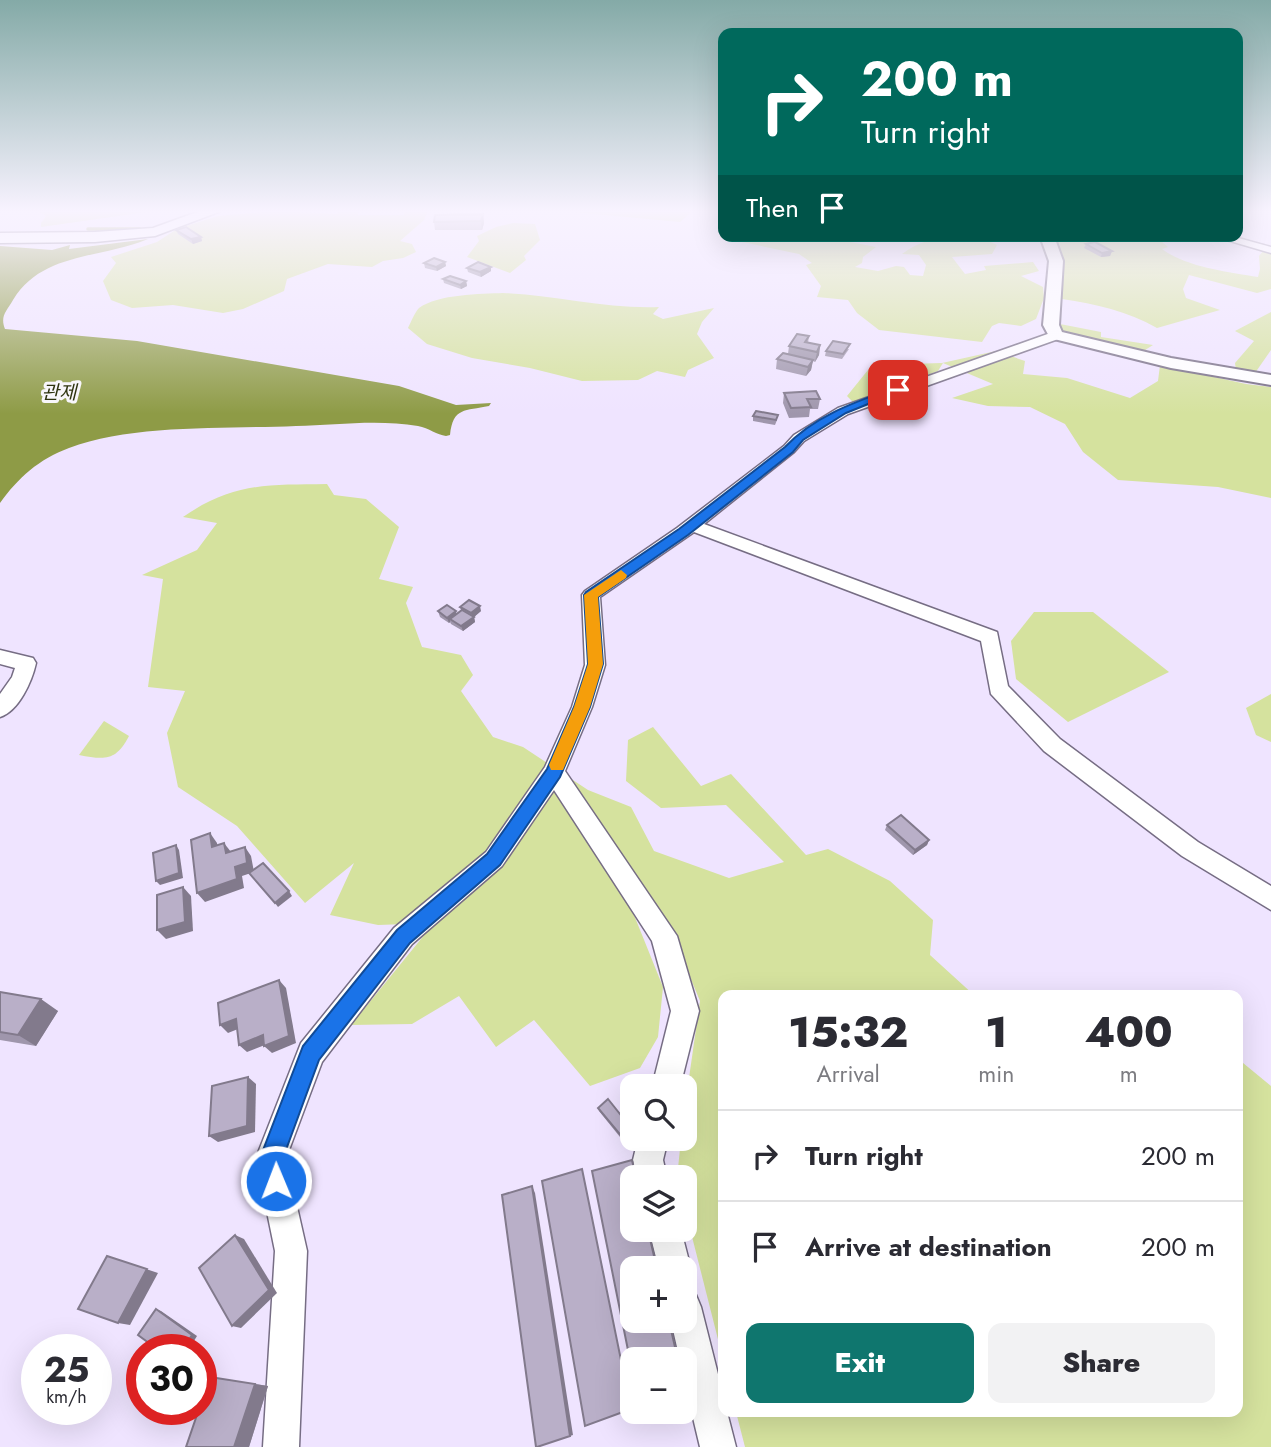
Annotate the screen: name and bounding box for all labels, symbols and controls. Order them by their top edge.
text: 200 m [861,44,1013,114]
icon: right [746,56,837,147]
text: Turn right [861,109,990,155]
text: Then [746,189,799,227]
icon: arrive [813,189,851,227]
pin [868,360,928,420]
icon: arrive [879,371,917,409]
water label: 관제 [42,379,79,406]
text: 15:32 [788,1002,908,1063]
text: 1 [985,1002,1007,1063]
text: 400 [1085,1002,1173,1063]
text: Arrival [816,1057,880,1091]
text: min [978,1057,1014,1091]
text: m [1120,1057,1138,1091]
map controls [620,1074,697,1424]
button: search [620,1074,697,1151]
icon: right [746,1137,784,1175]
text: Turn right [805,1137,923,1175]
text: 200 m [1141,1137,1215,1175]
position arrow [239,1144,313,1218]
button: layers [620,1165,697,1242]
icon: arrive [746,1228,784,1266]
text: Arrive at destination [805,1228,1052,1266]
text: 200 m [1141,1228,1215,1266]
button: + [620,1256,697,1333]
button: Exit [746,1323,974,1403]
button: Share [988,1323,1215,1403]
speed limit sign: 30 [126,1334,217,1425]
text: 25 [44,1345,89,1395]
button: − [620,1347,697,1424]
text: km/h [46,1384,87,1410]

